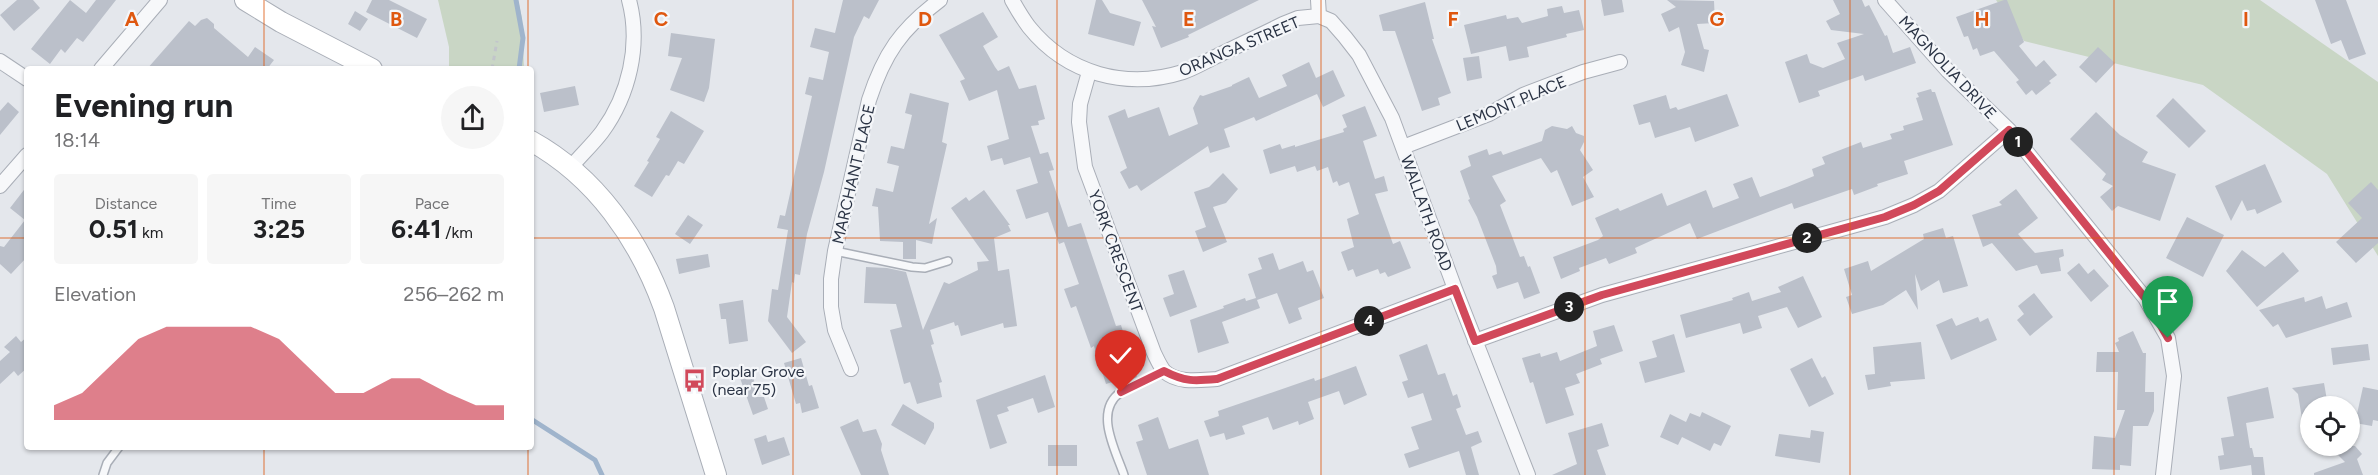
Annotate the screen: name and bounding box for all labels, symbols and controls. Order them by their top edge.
text: A [125,7,140,31]
text: B [390,7,402,31]
text: C [654,7,668,31]
text: D [918,7,932,31]
text: F [1447,7,1459,31]
text: G [1710,7,1725,31]
text: H [1975,7,1990,31]
text: I [2243,7,2249,31]
street label: ORANGA STREET [1176,12,1302,80]
street label: MAGNOLIA DRIVE [1895,12,2000,123]
street label: LEMONT PLACE [1453,72,1569,135]
text: Evening run [54,86,233,125]
button: share [441,86,504,149]
street label: MARCHANT PLACE [828,102,879,246]
pin: 1 [2003,127,2033,157]
text: 18:14 [54,128,100,152]
text: 1 [2015,132,2021,151]
street label: WALLATH ROAD [1397,153,1456,274]
street label: YORK CRESCENT [1085,187,1147,315]
text: Distance [95,194,157,213]
text: Time [262,194,296,213]
text: Pace [415,194,449,213]
text: 0.51 [89,213,138,245]
text: 3:25 [253,213,305,245]
text: 6:41 [391,213,441,245]
text: km [138,223,163,242]
text: /km [441,223,473,242]
pin: 2 [1792,223,1822,253]
text: 2 [1802,228,1812,247]
pin [2142,276,2193,338]
text: Elevation [54,282,136,306]
text: 256–262 m [403,282,504,306]
icon: arrive [2151,285,2184,318]
pin: 3 [1554,292,1584,322]
text: 3 [1565,297,1573,316]
pin: 4 [1354,306,1384,336]
text: 4 [1364,311,1374,330]
pin [1095,330,1146,392]
icon: check [1104,339,1137,372]
place label: Poplar Grove (near 75) [712,362,805,399]
bus stop icon: Poplar Grove (near 75) [681,367,707,393]
map controls [2300,396,2360,456]
button: locate [2300,396,2360,456]

